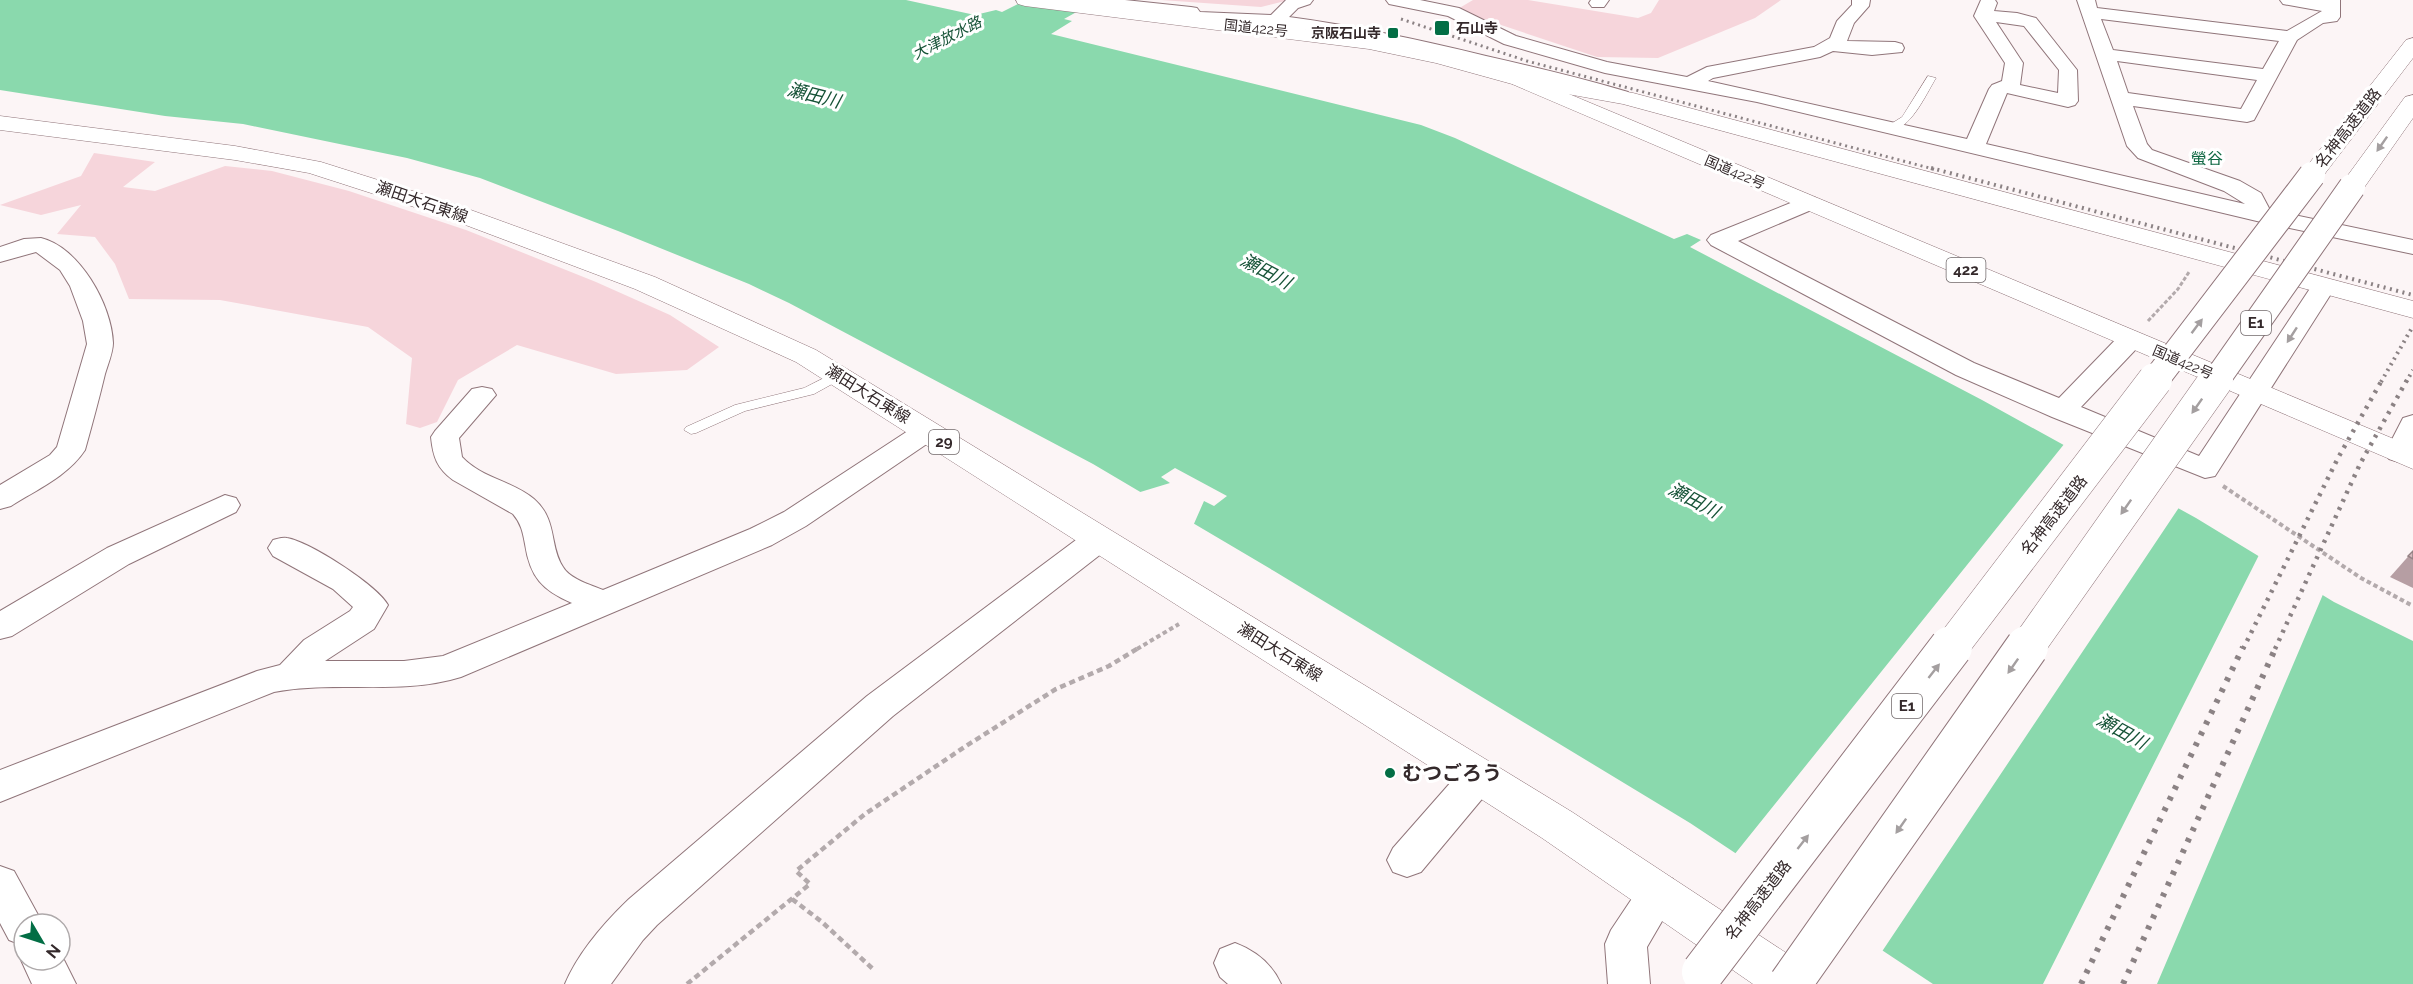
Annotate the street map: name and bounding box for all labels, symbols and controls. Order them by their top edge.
water label: 大津放水路 [909,12,986,63]
street label: 国道422号 [1223,17,1289,39]
marker: 石山寺 [1433,19,1451,37]
place label: 石山寺 [1456,20,1498,36]
place label: 京阪石山寺 [1311,25,1381,41]
marker: 京阪石山寺 [1386,26,1400,40]
water label: 瀬田川 [785,78,845,112]
street label: 名神高速道路 [2311,84,2385,172]
one-way arrow [2377,137,2389,152]
district label: 螢谷 [2191,149,2223,168]
street label: 国道422号 [1702,152,1768,192]
street label: 瀬田大石東線 [374,177,470,227]
water label: 瀬田川 [1237,249,1297,294]
road number: 422 [1946,258,1986,282]
road number: E1 [2241,311,2271,335]
one-way arrow [2191,319,2203,334]
one-way arrow [2287,327,2298,343]
street label: 国道422号 [2150,342,2216,382]
street label: 瀬田大石東線 [822,361,914,427]
one-way arrow [2191,399,2203,414]
road number: 29 [929,430,959,454]
street label: 名神高速道路 [2017,471,2091,559]
water label: 瀬田川 [1665,478,1725,523]
one-way arrow [2120,498,2132,514]
street label: 瀬田大石東線 [1234,619,1326,685]
one-way arrow [2007,658,2019,674]
one-way arrow [1928,663,1940,678]
road number: E1 [1892,694,1922,718]
water label: 瀬田川 [2093,709,2152,754]
place label: むつごろう [1402,761,1502,785]
marker: むつごろう [1383,766,1397,780]
one-way arrow [1895,817,1907,833]
one-way arrow [1796,834,1809,850]
street label: 名神高速道路 [1721,856,1795,944]
north arrow [12,912,72,972]
text: N [42,940,64,962]

